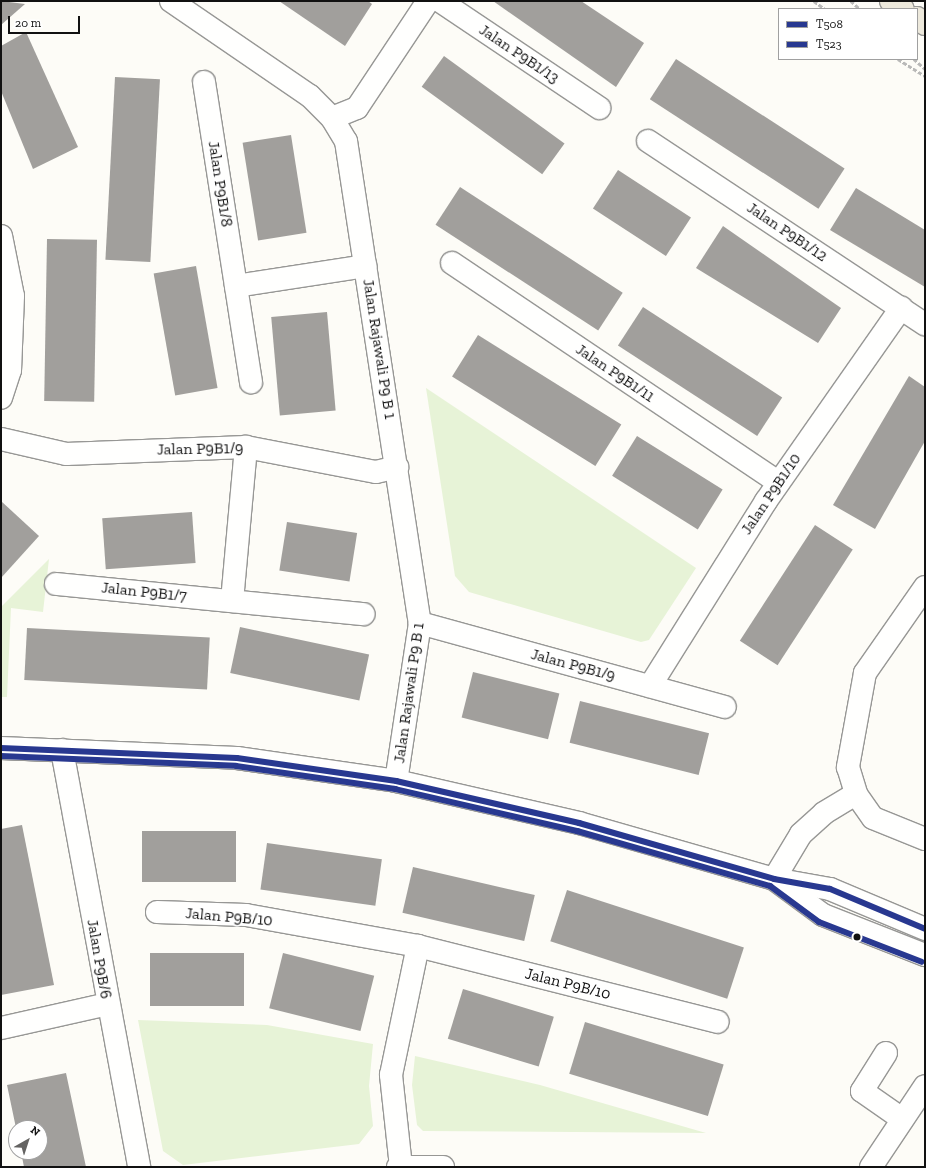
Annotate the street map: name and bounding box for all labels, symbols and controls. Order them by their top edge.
scale bar [10,8,82,34]
legend [778,8,918,60]
text: 20 m [15,16,41,30]
text: T508 [816,17,843,31]
street label: Jalan P9B1/13 [475,20,563,88]
text: T523 [816,37,842,51]
street label: Jalan P9B1/8 [204,140,236,228]
street label: Jalan P9B1/12 [743,198,831,266]
street label: Jalan Rajawali P9 B 1 [358,278,400,420]
street label: Jalan P9B1/11 [572,340,658,406]
street label: Jalan P9B1/9 [157,439,243,459]
street label: Jalan P9B1/10 [737,450,805,538]
street label: Jalan P9B1/7 [100,578,188,606]
street label: Jalan Rajawali P9 B 1 [390,622,428,764]
street label: Jalan P9B1/9 [529,645,617,685]
street label: Jalan P9B/10 [185,904,273,930]
street label: Jalan P9B/6 [83,918,115,1000]
unlabelled marker [852,932,862,942]
street label: Jalan P9B/10 [523,964,613,1004]
north arrow [8,1120,48,1160]
text: N [28,1123,43,1139]

